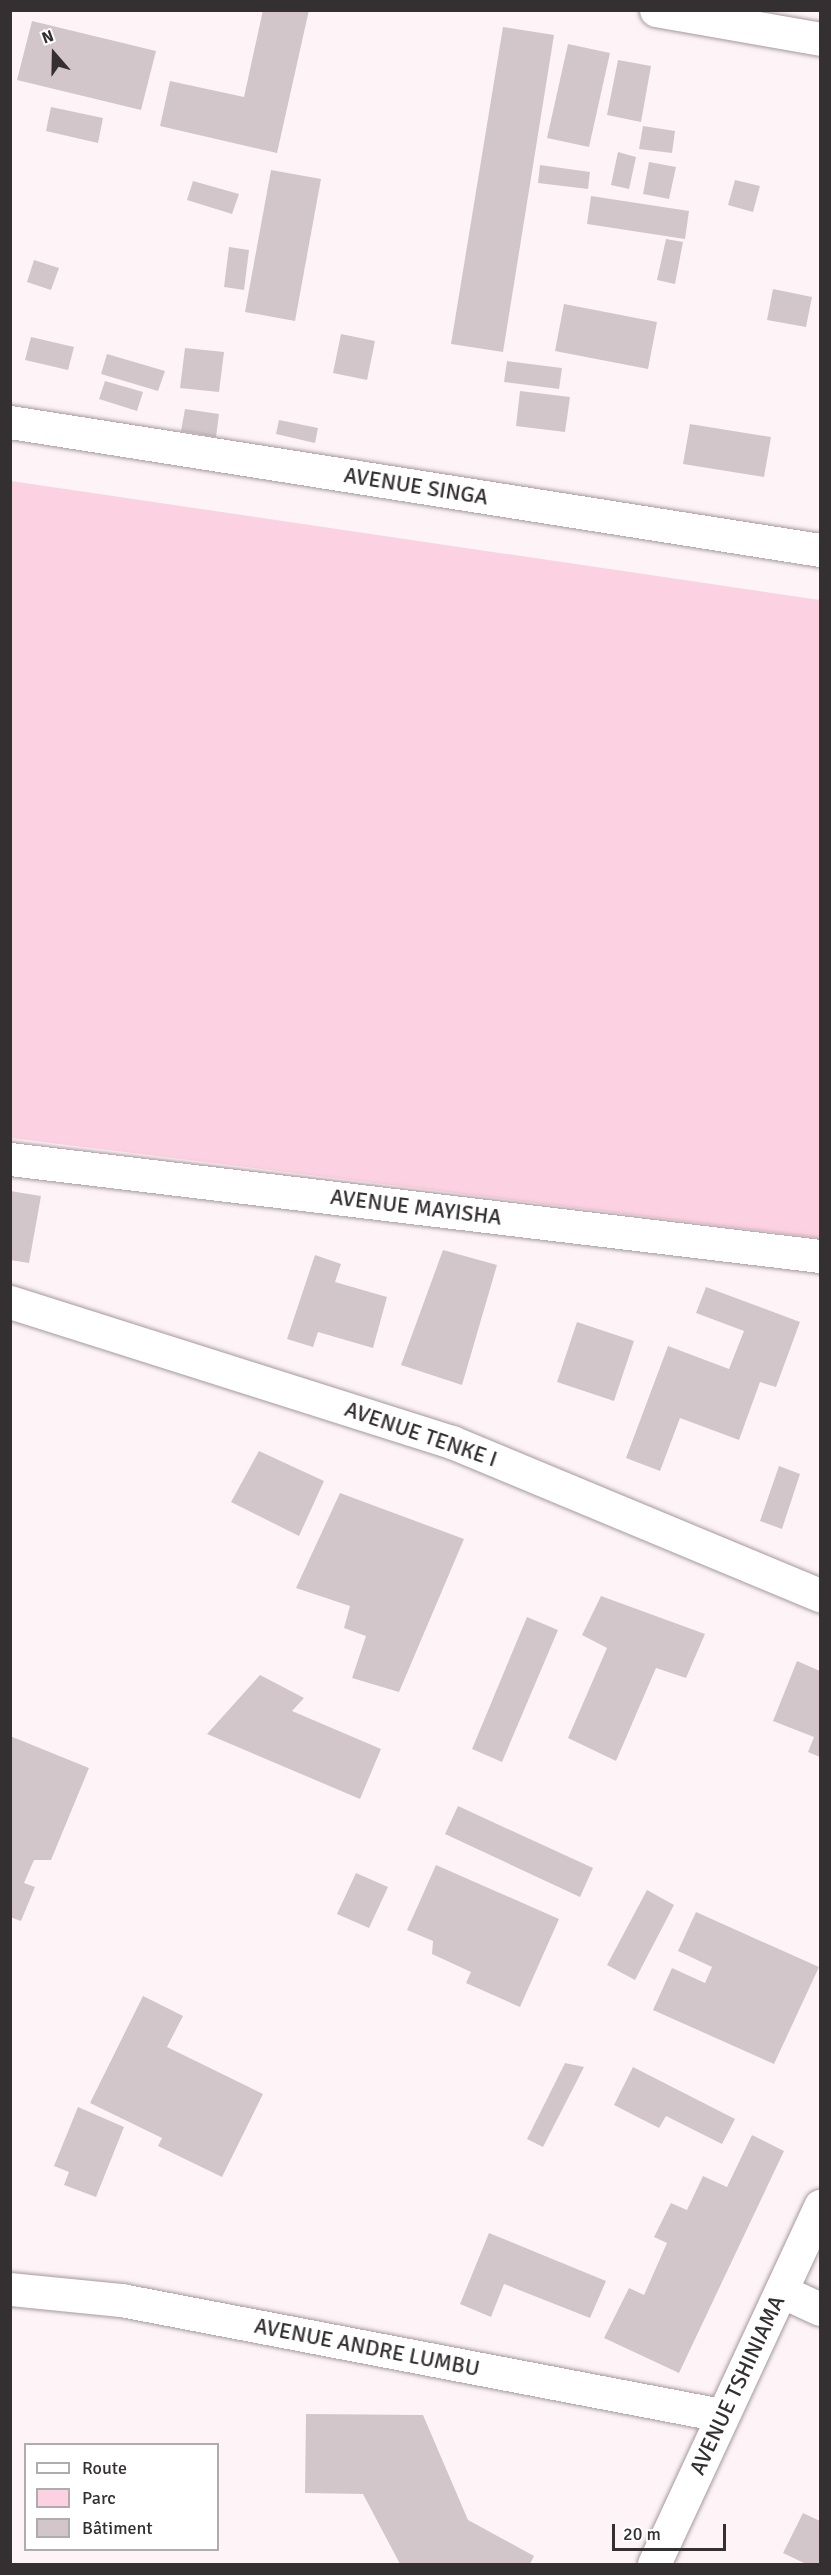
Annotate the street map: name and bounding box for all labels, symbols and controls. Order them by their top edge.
north arrow [24,24,84,84]
text: N [39,26,56,48]
street label: AVENUE SINGA [342,462,490,510]
street label: AVENUE MAYISHA [329,1183,503,1231]
street label: AVENUE TENKE I [341,1396,501,1472]
street label: AVENUE TSHINIAMA [684,2291,790,2479]
street label: AVENUE ANDRE LUMBU [252,2312,482,2382]
legend [24,2443,219,2551]
text: Route [82,2457,127,2479]
text: Parc [82,2487,116,2509]
scale bar [615,2512,729,2550]
text: Bâtiment [82,2517,153,2539]
text: 20 m [623,2523,661,2545]

